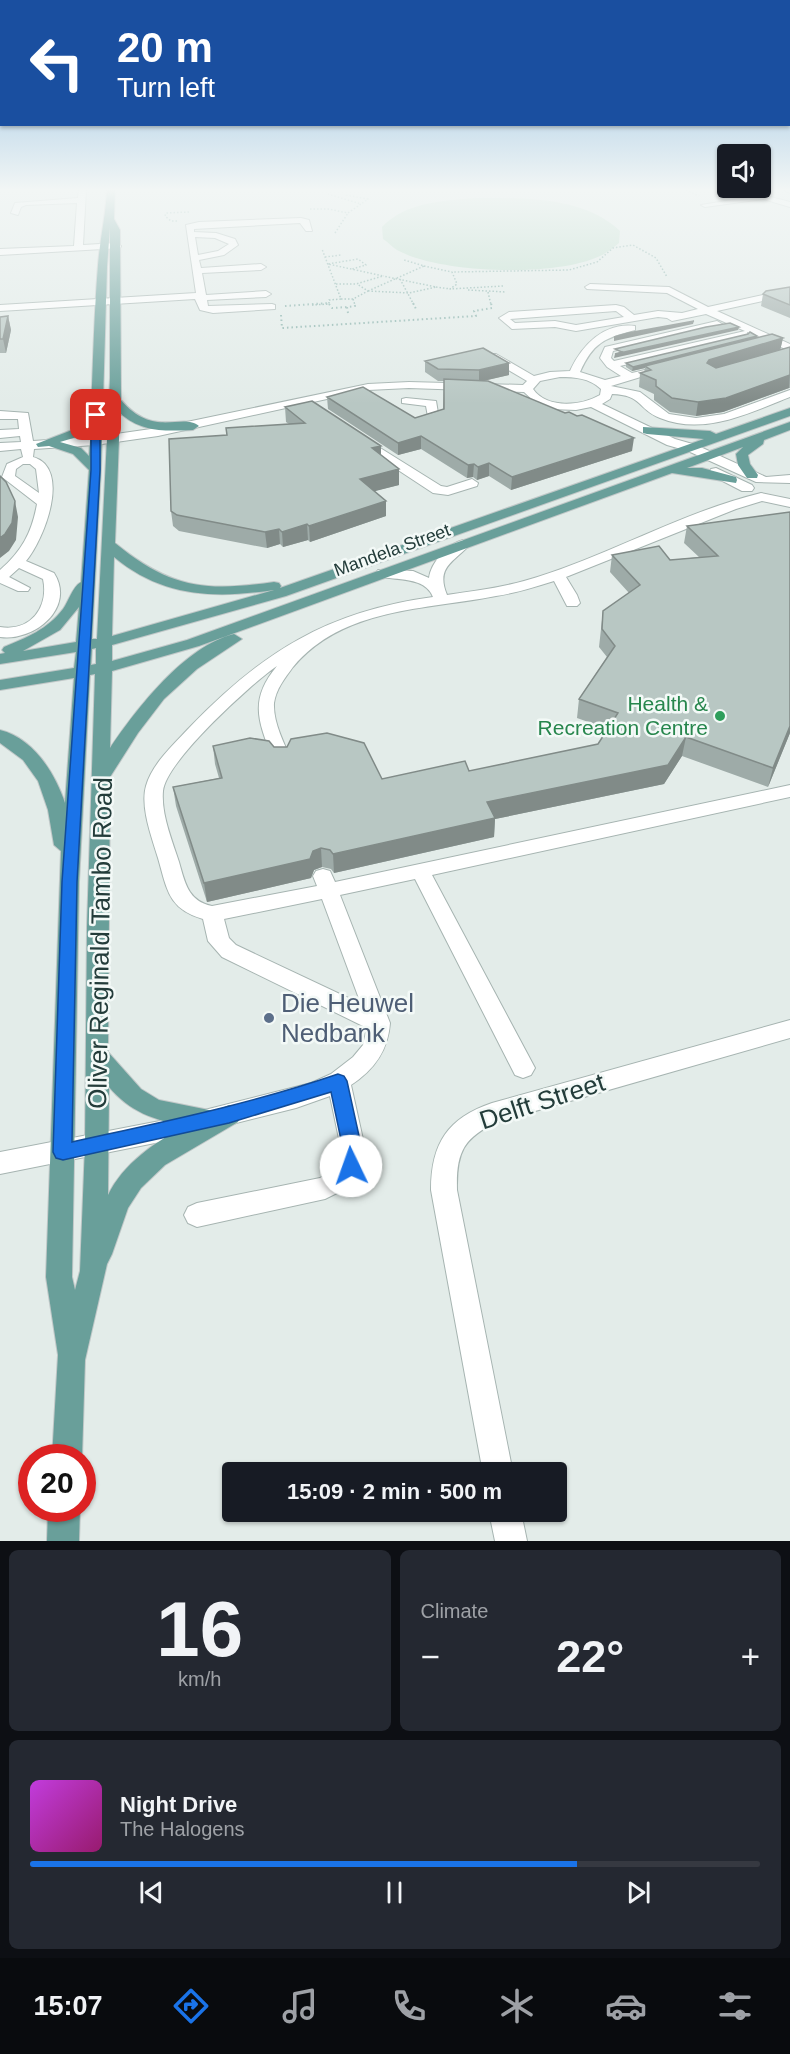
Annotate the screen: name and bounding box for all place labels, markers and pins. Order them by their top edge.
pin [70,389,121,440]
place label: Health & Recreation Centre [538,692,708,739]
marker: Health & Recreation Centre [713,709,727,723]
place label: Die Heuwel Nedbank [281,988,414,1048]
marker: Die Heuwel Nedbank [262,1011,276,1025]

